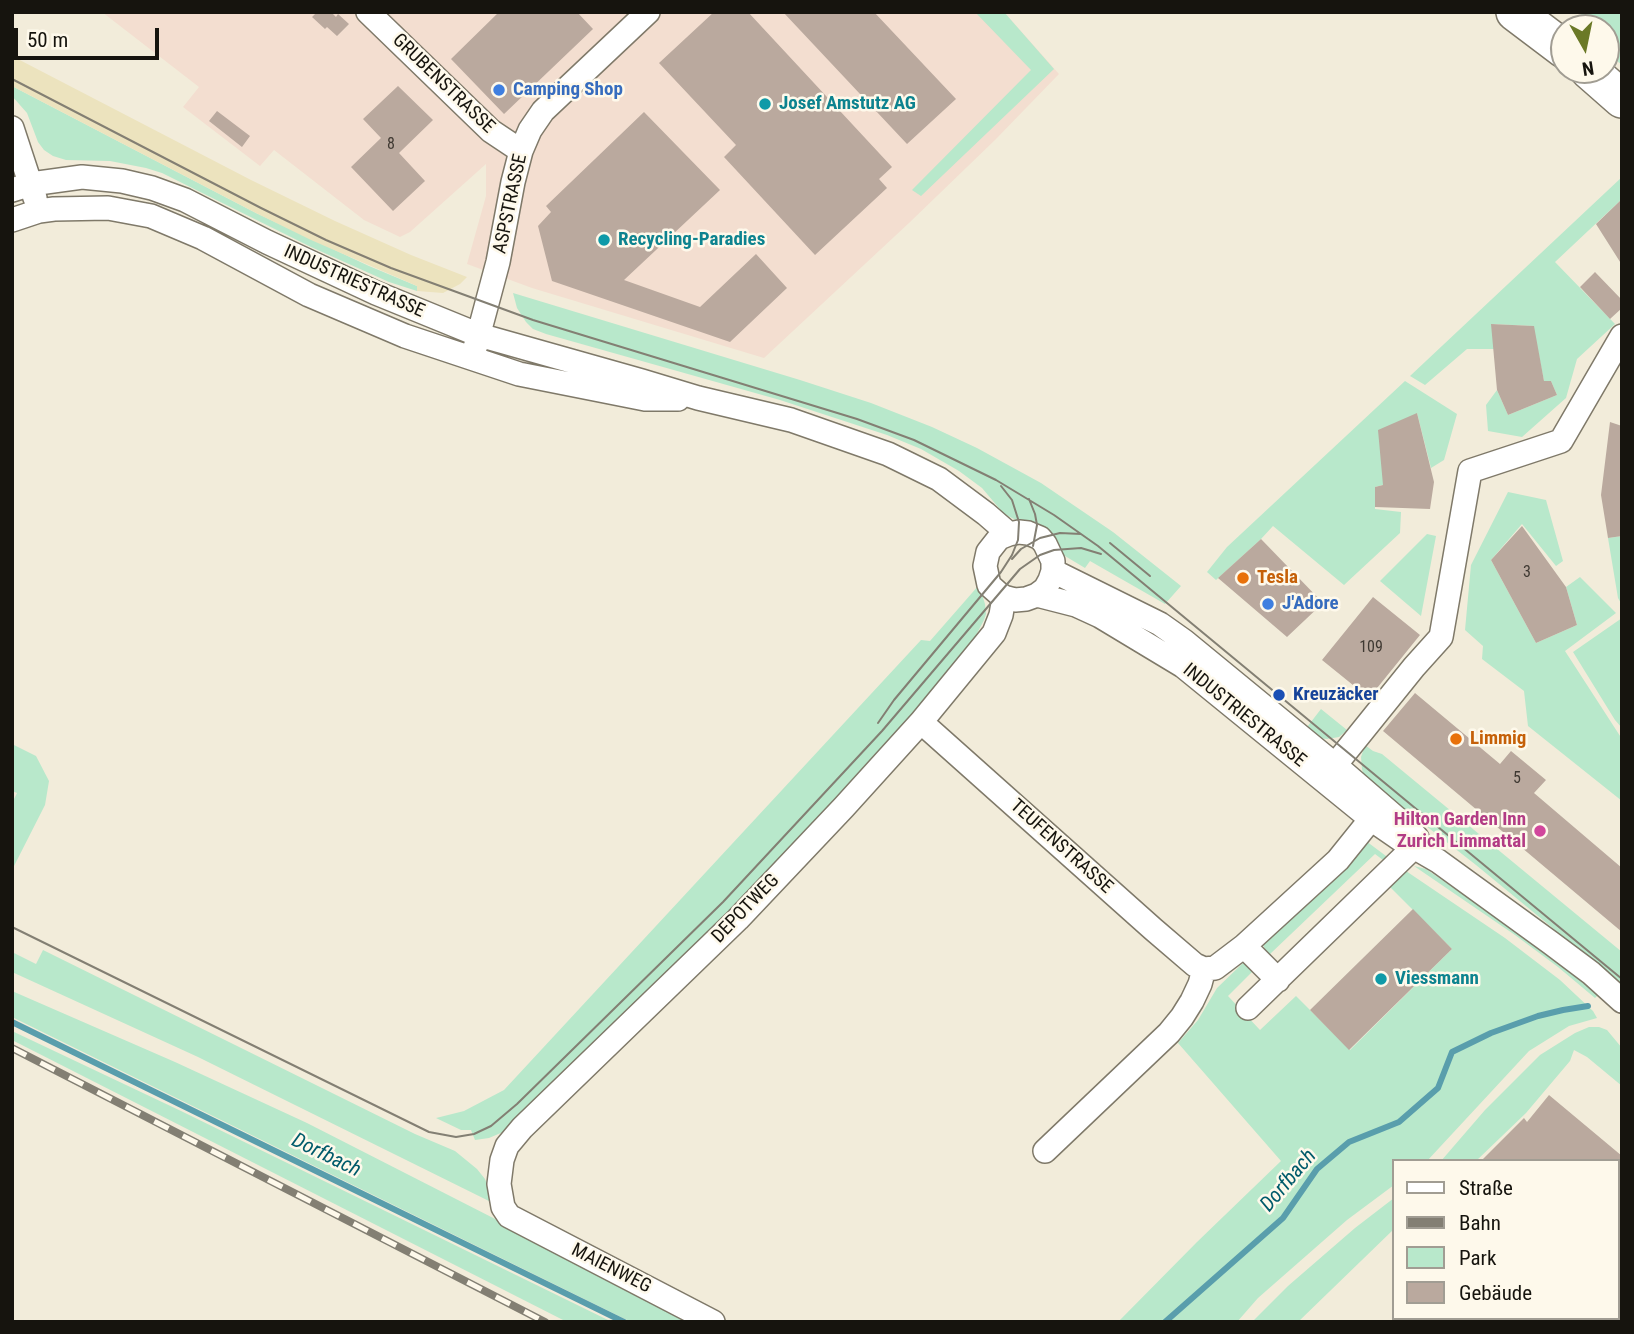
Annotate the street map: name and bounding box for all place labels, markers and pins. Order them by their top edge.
place label: Camping Shop [513,79,623,101]
marker: Camping Shop [491,82,507,98]
place label: Josef Amstutz AG [779,93,916,115]
marker: Josef Amstutz AG [757,96,773,112]
place label: Recycling-Paradies [618,229,765,251]
marker: Recycling-Paradies [596,232,612,248]
place label: Tesla [1257,567,1298,589]
marker: Tesla [1235,570,1251,586]
place label: J'Adore [1282,593,1339,615]
marker: J'Adore [1260,596,1276,612]
place label: Kreuzäcker [1293,684,1379,706]
marker: Kreuzäcker [1271,687,1287,703]
place label: Limmig [1470,728,1526,750]
marker: Limmig [1448,731,1464,747]
place label: Hilton Garden Inn Zurich Limmattal [1394,809,1526,853]
marker: Hilton Garden Inn Zurich Limmattal [1532,823,1548,839]
place label: Viessmann [1395,968,1479,990]
marker: Viessmann [1373,971,1389,987]

